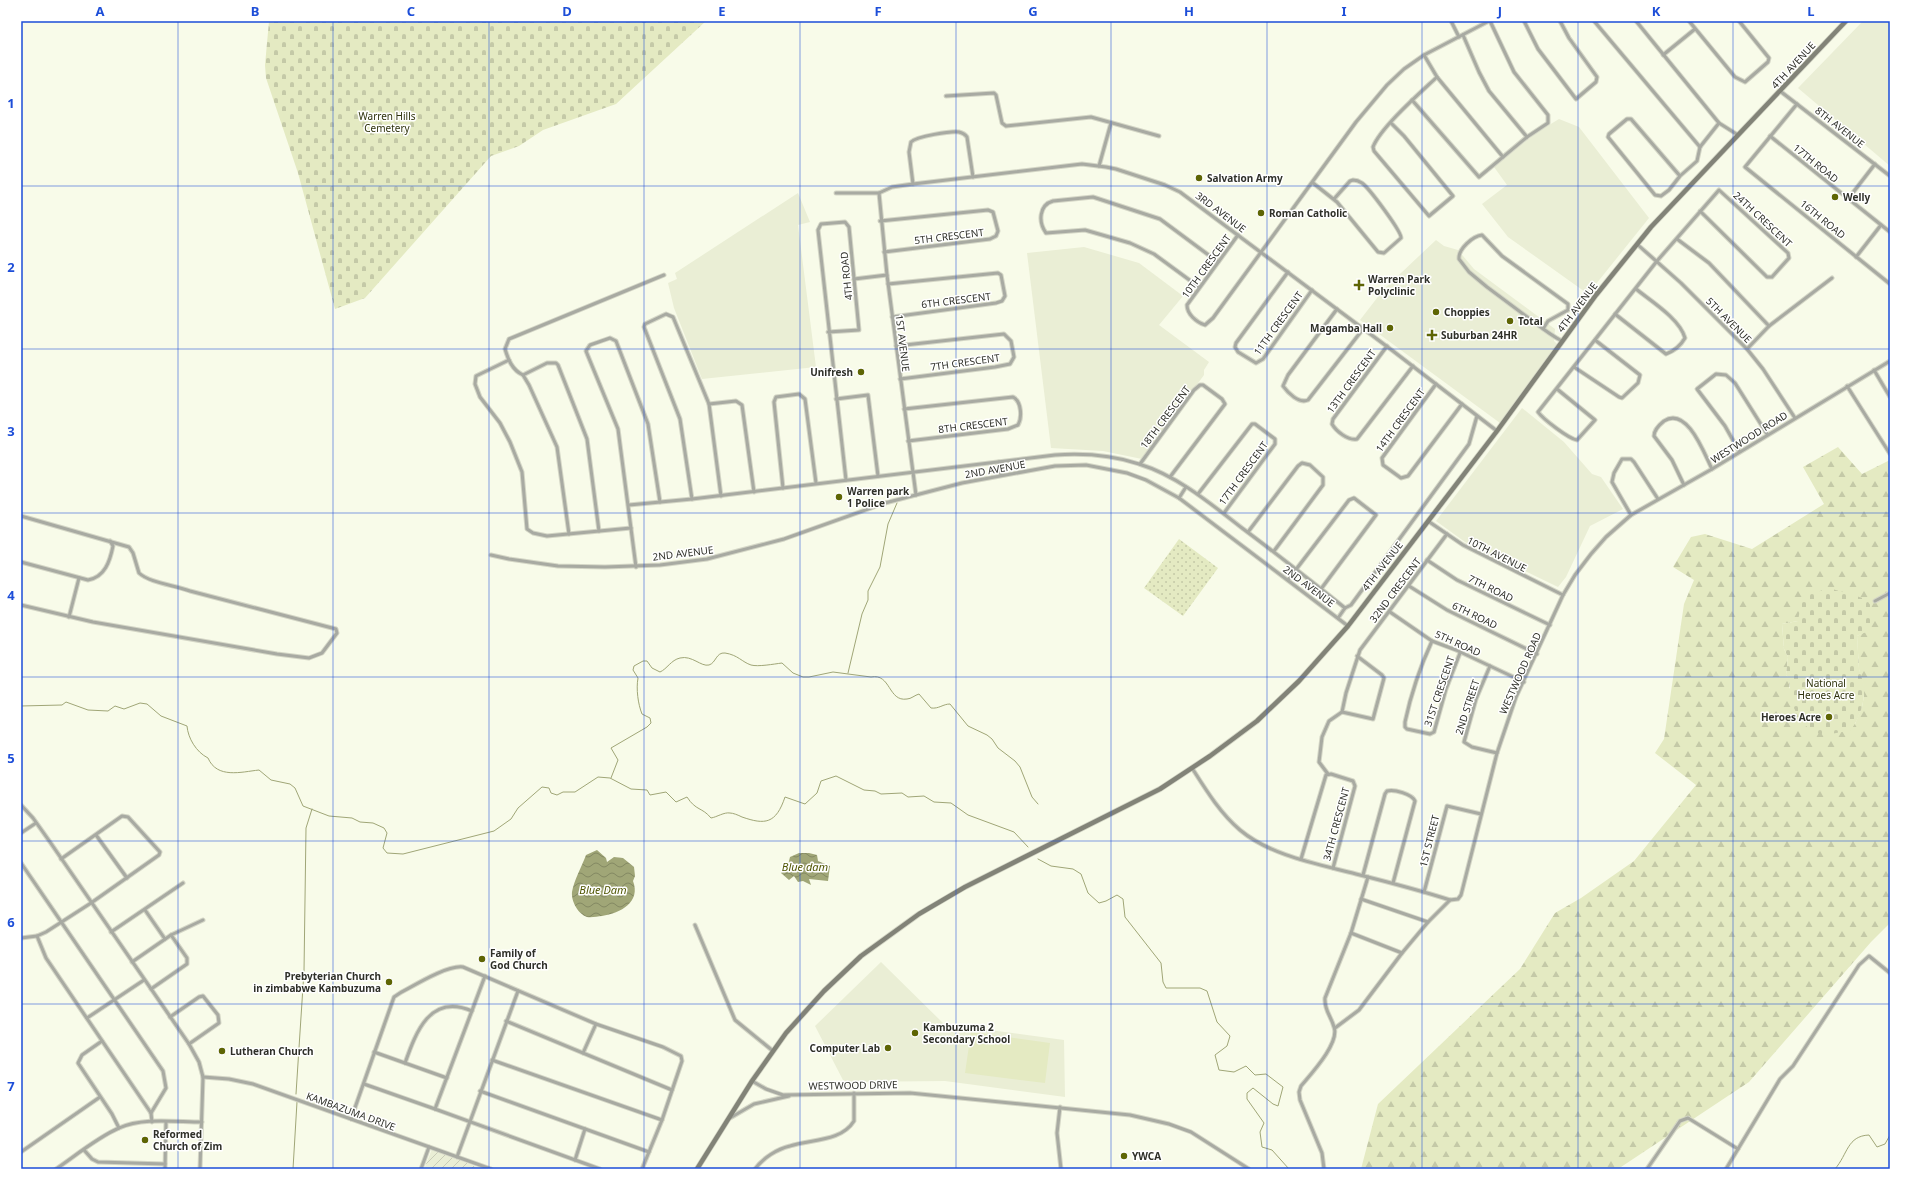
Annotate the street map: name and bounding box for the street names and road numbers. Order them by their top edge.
street label: 4TH AVENUE [1768,39,1818,91]
street label: 8TH AVENUE [1812,103,1868,151]
street label: 17TH ROAD [1790,140,1842,186]
street label: 3RD AVENUE [1193,188,1249,236]
street label: 24TH CRESCENT [1731,188,1796,250]
street label: 16TH ROAD [1797,196,1849,242]
street label: 5TH CRESCENT [913,225,985,247]
street label: 10TH CRESCENT [1178,231,1234,301]
street label: 4TH ROAD [836,251,856,301]
street label: 4TH AVENUE [1554,279,1600,335]
street label: 11TH CRESCENT [1250,288,1306,358]
street label: 6TH CRESCENT [920,289,992,311]
street label: 5TH AVENUE [1703,294,1755,346]
street label: 1ST AVENUE [893,314,913,372]
street label: 13TH CRESCENT [1323,346,1379,416]
street label: 7TH CRESCENT [929,350,1001,374]
street label: 18TH CRESCENT [1137,382,1194,451]
street label: 14TH CRESCENT [1372,385,1428,455]
street label: WESTWOOD ROAD [1708,408,1790,466]
street label: 8TH CRESCENT [937,414,1009,436]
street label: 17TH CRESCENT [1215,438,1271,508]
street label: 2ND AVENUE [964,457,1026,481]
street label: 10TH AVENUE [1465,533,1529,575]
street label: 4TH AVENUE [1358,538,1406,594]
street label: 2ND AVENUE [652,542,714,564]
street label: 32ND CRESCENT [1366,554,1424,625]
street label: 2ND AVENUE [1280,562,1338,610]
street label: 7TH ROAD [1466,571,1516,605]
street label: 6TH ROAD [1450,598,1500,632]
street label: 5TH ROAD [1433,627,1483,659]
street label: WESTWOOD ROAD [1496,630,1544,716]
street label: 31ST CRESCENT [1420,653,1458,728]
street label: 2ND STREET [1452,677,1483,736]
street label: 34TH CRESCENT [1319,785,1353,862]
street label: 1ST STREET [1416,813,1442,869]
street label: WESTWOOD DRIVE [808,1077,898,1093]
street label: KAMBAZUMA DRIVE [304,1088,398,1134]

